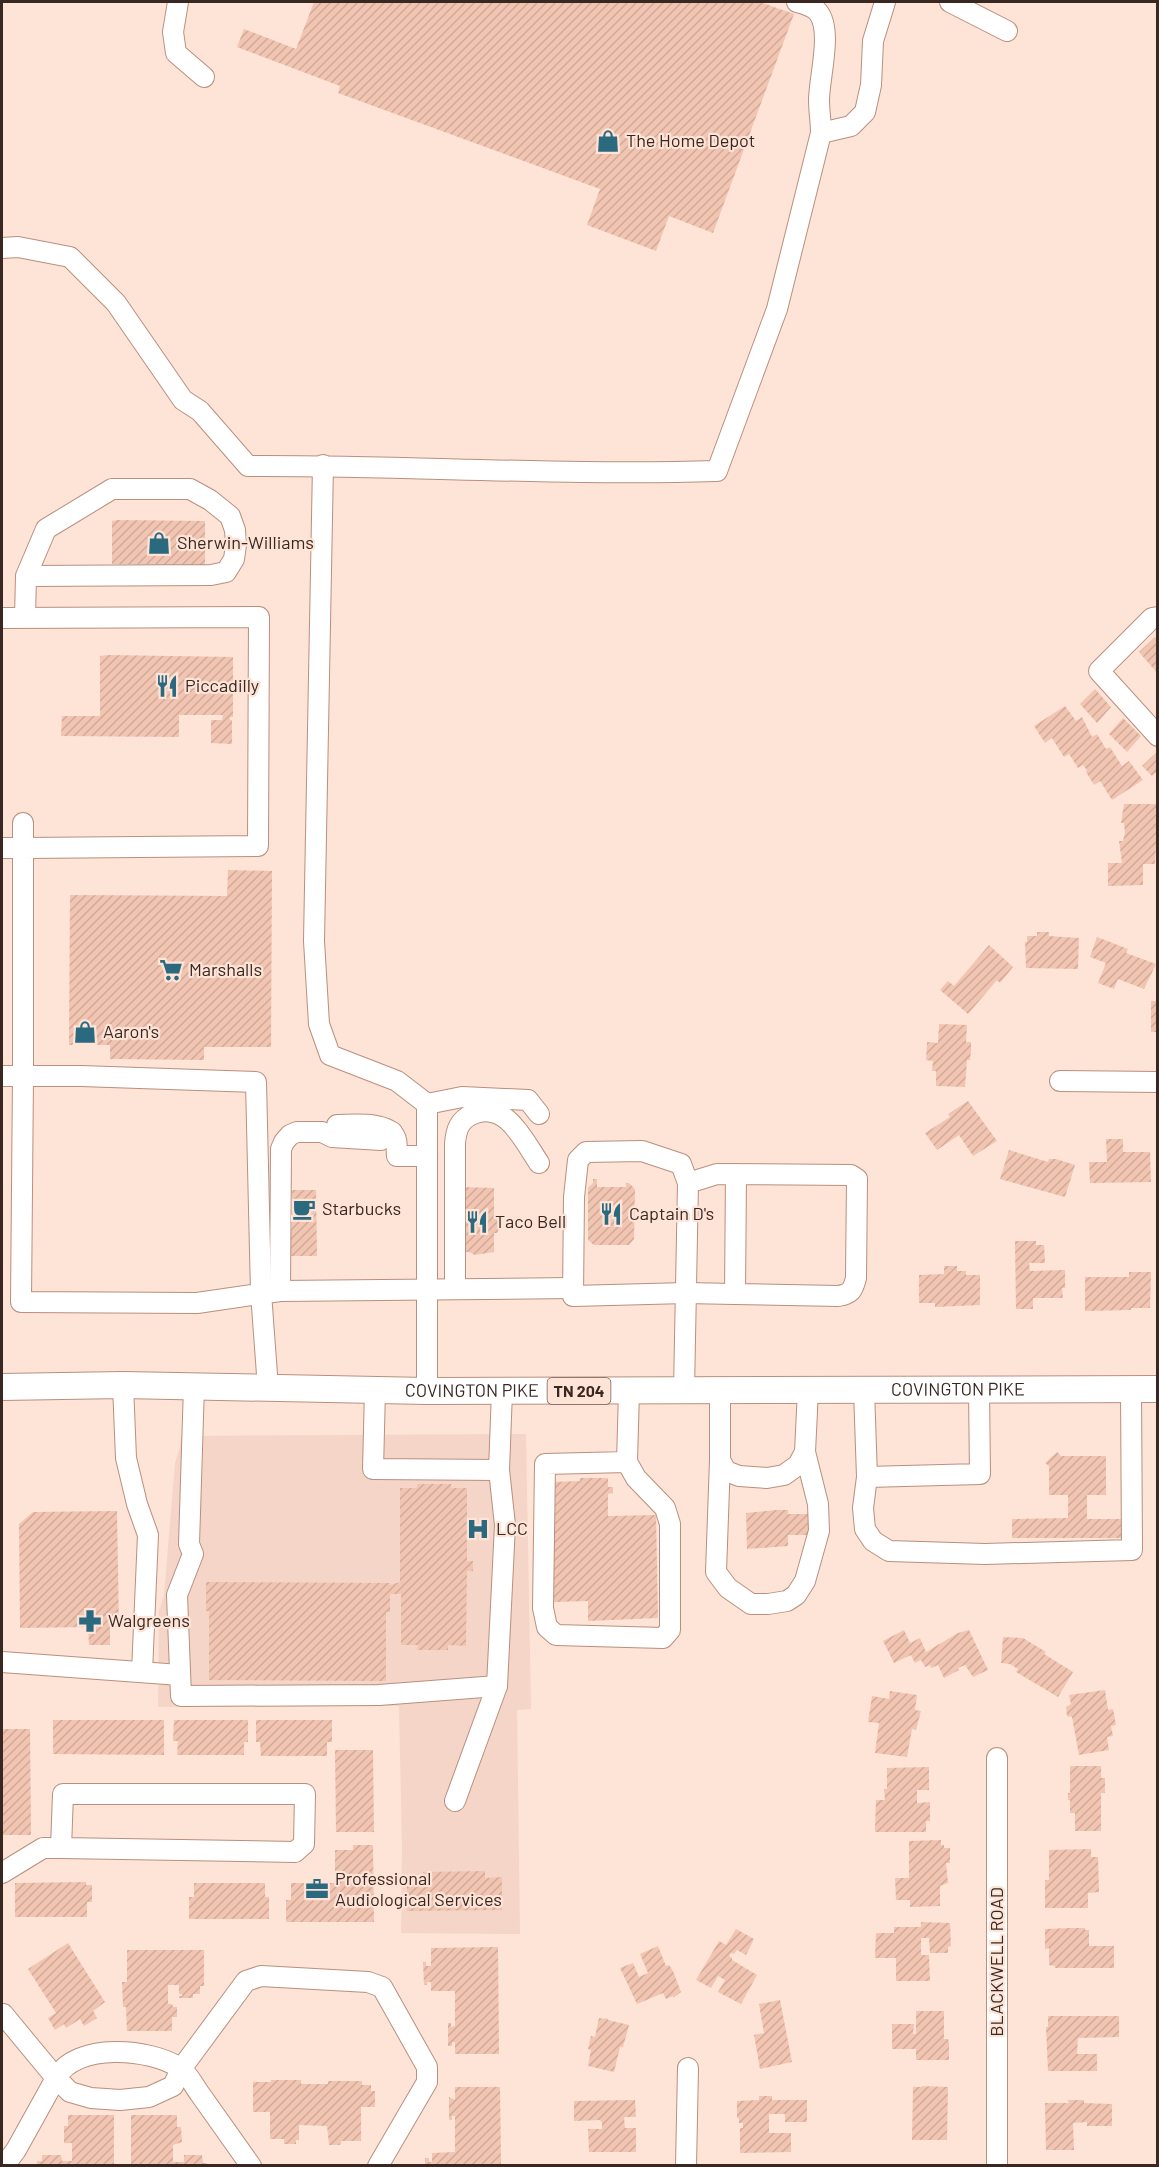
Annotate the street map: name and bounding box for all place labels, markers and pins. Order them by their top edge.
shop icon: The Home Depot [595,128,621,154]
place label: The Home Depot [626,129,755,151]
shop icon: Sherwin-Williams [146,530,172,556]
place label: Sherwin-Williams [177,531,314,553]
restaurant icon: Piccadilly [154,673,180,699]
place label: Piccadilly [185,674,259,696]
supermarket icon: Marshalls [158,957,184,983]
place label: Marshalls [189,958,262,980]
shop icon: Aaron's [72,1019,98,1045]
place label: Aaron's [103,1020,159,1042]
cafe icon: Starbucks [291,1196,317,1222]
place label: Starbucks [322,1197,401,1219]
restaurant icon: Captain D's [598,1201,624,1227]
place label: Captain D's [629,1202,714,1224]
restaurant icon: Taco Bell [464,1209,490,1235]
place label: Taco Bell [495,1210,566,1232]
hospital icon: LCC [465,1516,491,1542]
place label: LCC [496,1517,528,1539]
pharmacy icon: Walgreens [77,1608,103,1634]
place label: Walgreens [108,1609,190,1631]
place label: Professional Audiological Services [335,1867,502,1910]
office icon: Professional Audiological Services [304,1876,330,1902]

